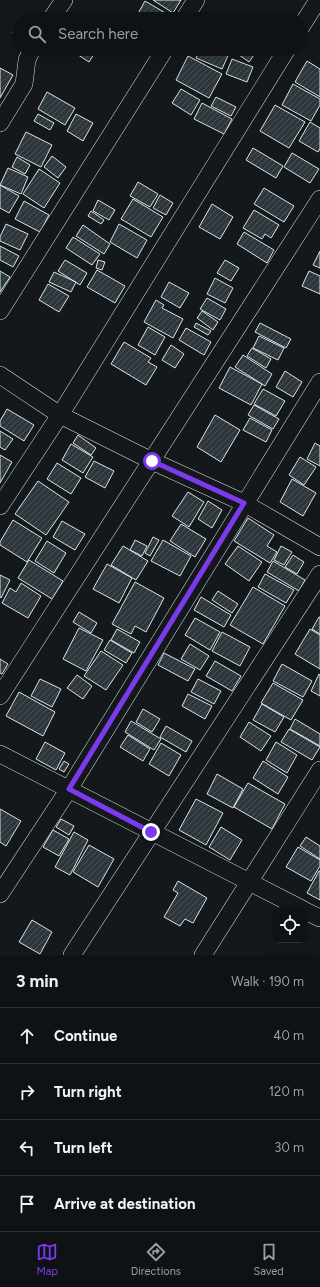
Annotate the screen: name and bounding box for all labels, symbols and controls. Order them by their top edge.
search box [12,12,308,56]
icon: search [26,23,48,45]
text: Search here [58,25,138,43]
route start [143,452,161,470]
route end [142,823,160,841]
map controls [272,907,308,943]
button: locate [272,907,308,943]
text: 3 min [16,971,58,991]
text: Walk · 190 m [231,974,304,989]
icon: ahead [16,1025,38,1047]
text: Continue [54,1027,117,1045]
text: 40 m [273,1028,304,1043]
icon: right [16,1081,38,1103]
text: Turn right [54,1083,122,1101]
text: 120 m [269,1084,304,1099]
icon: left [16,1137,38,1159]
text: Turn left [54,1139,112,1157]
text: 30 m [274,1140,304,1155]
icon: arrive [16,1193,38,1215]
text: Arrive at destination [54,1195,195,1213]
tab: Map [36,1241,58,1278]
tab: Directions [131,1241,181,1278]
tab: Saved [253,1241,284,1278]

